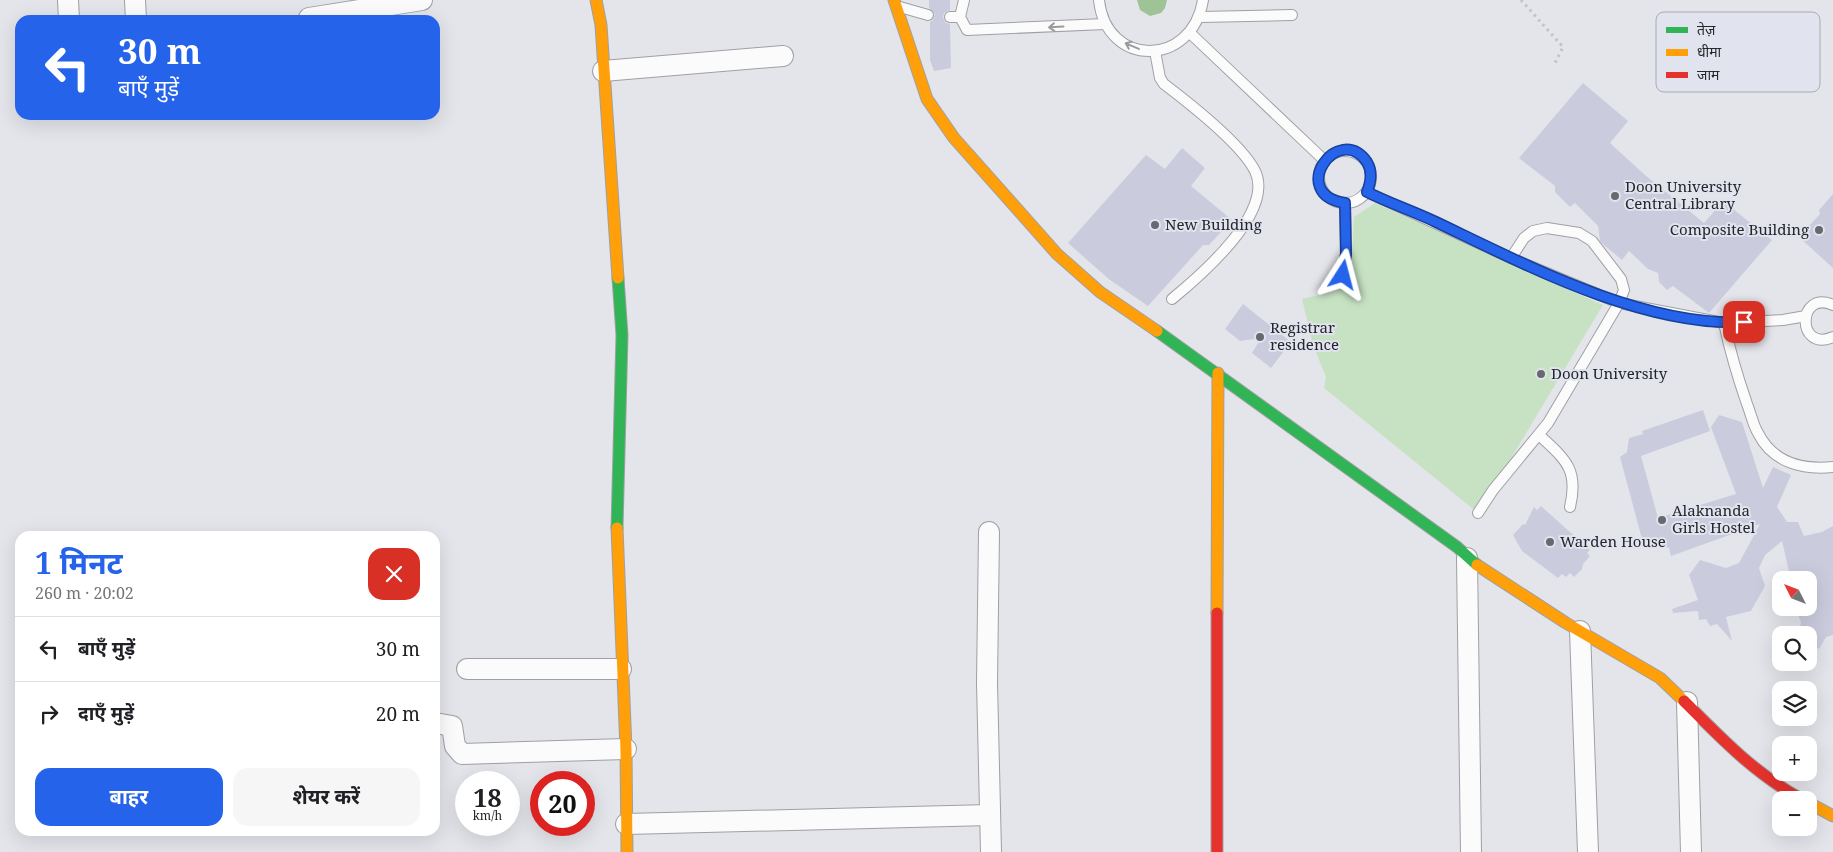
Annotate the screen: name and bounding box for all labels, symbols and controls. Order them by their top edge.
legend [1656,12,1820,92]
text: तेज़ [1697,20,1716,39]
one-way arrow [1048,22,1064,31]
text: 30 m [118,27,201,74]
icon: left [35,35,100,100]
one-way arrow [1125,41,1140,51]
text: धीमा [1697,42,1722,61]
text: जाम [1697,65,1720,84]
text: बाएँ मुड़ें [118,72,179,102]
place label: Doon University Central Library [1625,176,1742,213]
marker: Doon University Central Library [1609,190,1621,202]
place label: New Building [1165,214,1262,234]
marker: New Building [1149,219,1161,231]
place label: Composite Building [1670,219,1809,239]
marker: Composite Building [1813,224,1825,236]
position arrow [1316,248,1368,300]
pin [1723,301,1765,343]
icon: arrive [1730,308,1758,336]
place label: Registrar residence [1270,317,1339,354]
marker: Registrar residence [1254,331,1266,343]
place label: Doon University [1551,363,1668,383]
marker: Doon University [1535,368,1547,380]
place label: Alaknanda Girls Hostel [1672,500,1756,537]
marker: Alaknanda Girls Hostel [1656,514,1668,526]
place label: Warden House [1560,531,1666,551]
marker: Warden House [1544,536,1556,548]
text: 1 मिनट [35,542,123,583]
button: close [368,548,420,600]
north arrow [1772,571,1818,616]
map controls [1772,571,1817,836]
text: 260 m · 20:02 [35,582,134,604]
button: search [1772,626,1817,671]
icon: left [35,635,63,663]
text: बाएँ मुड़ें [78,635,135,661]
text: 30 m [376,636,420,662]
button: layers [1772,681,1817,726]
icon: right [35,700,63,728]
text: दाएँ मुड़ें [78,700,134,726]
text: 20 m [376,701,420,727]
button: + [1772,736,1817,781]
button: बाहर [35,768,223,826]
button: शेयर करें [233,768,420,826]
speed limit sign: 20 [530,771,595,836]
text: 18 [473,780,502,814]
button: − [1772,791,1817,836]
text: km/h [473,807,502,824]

